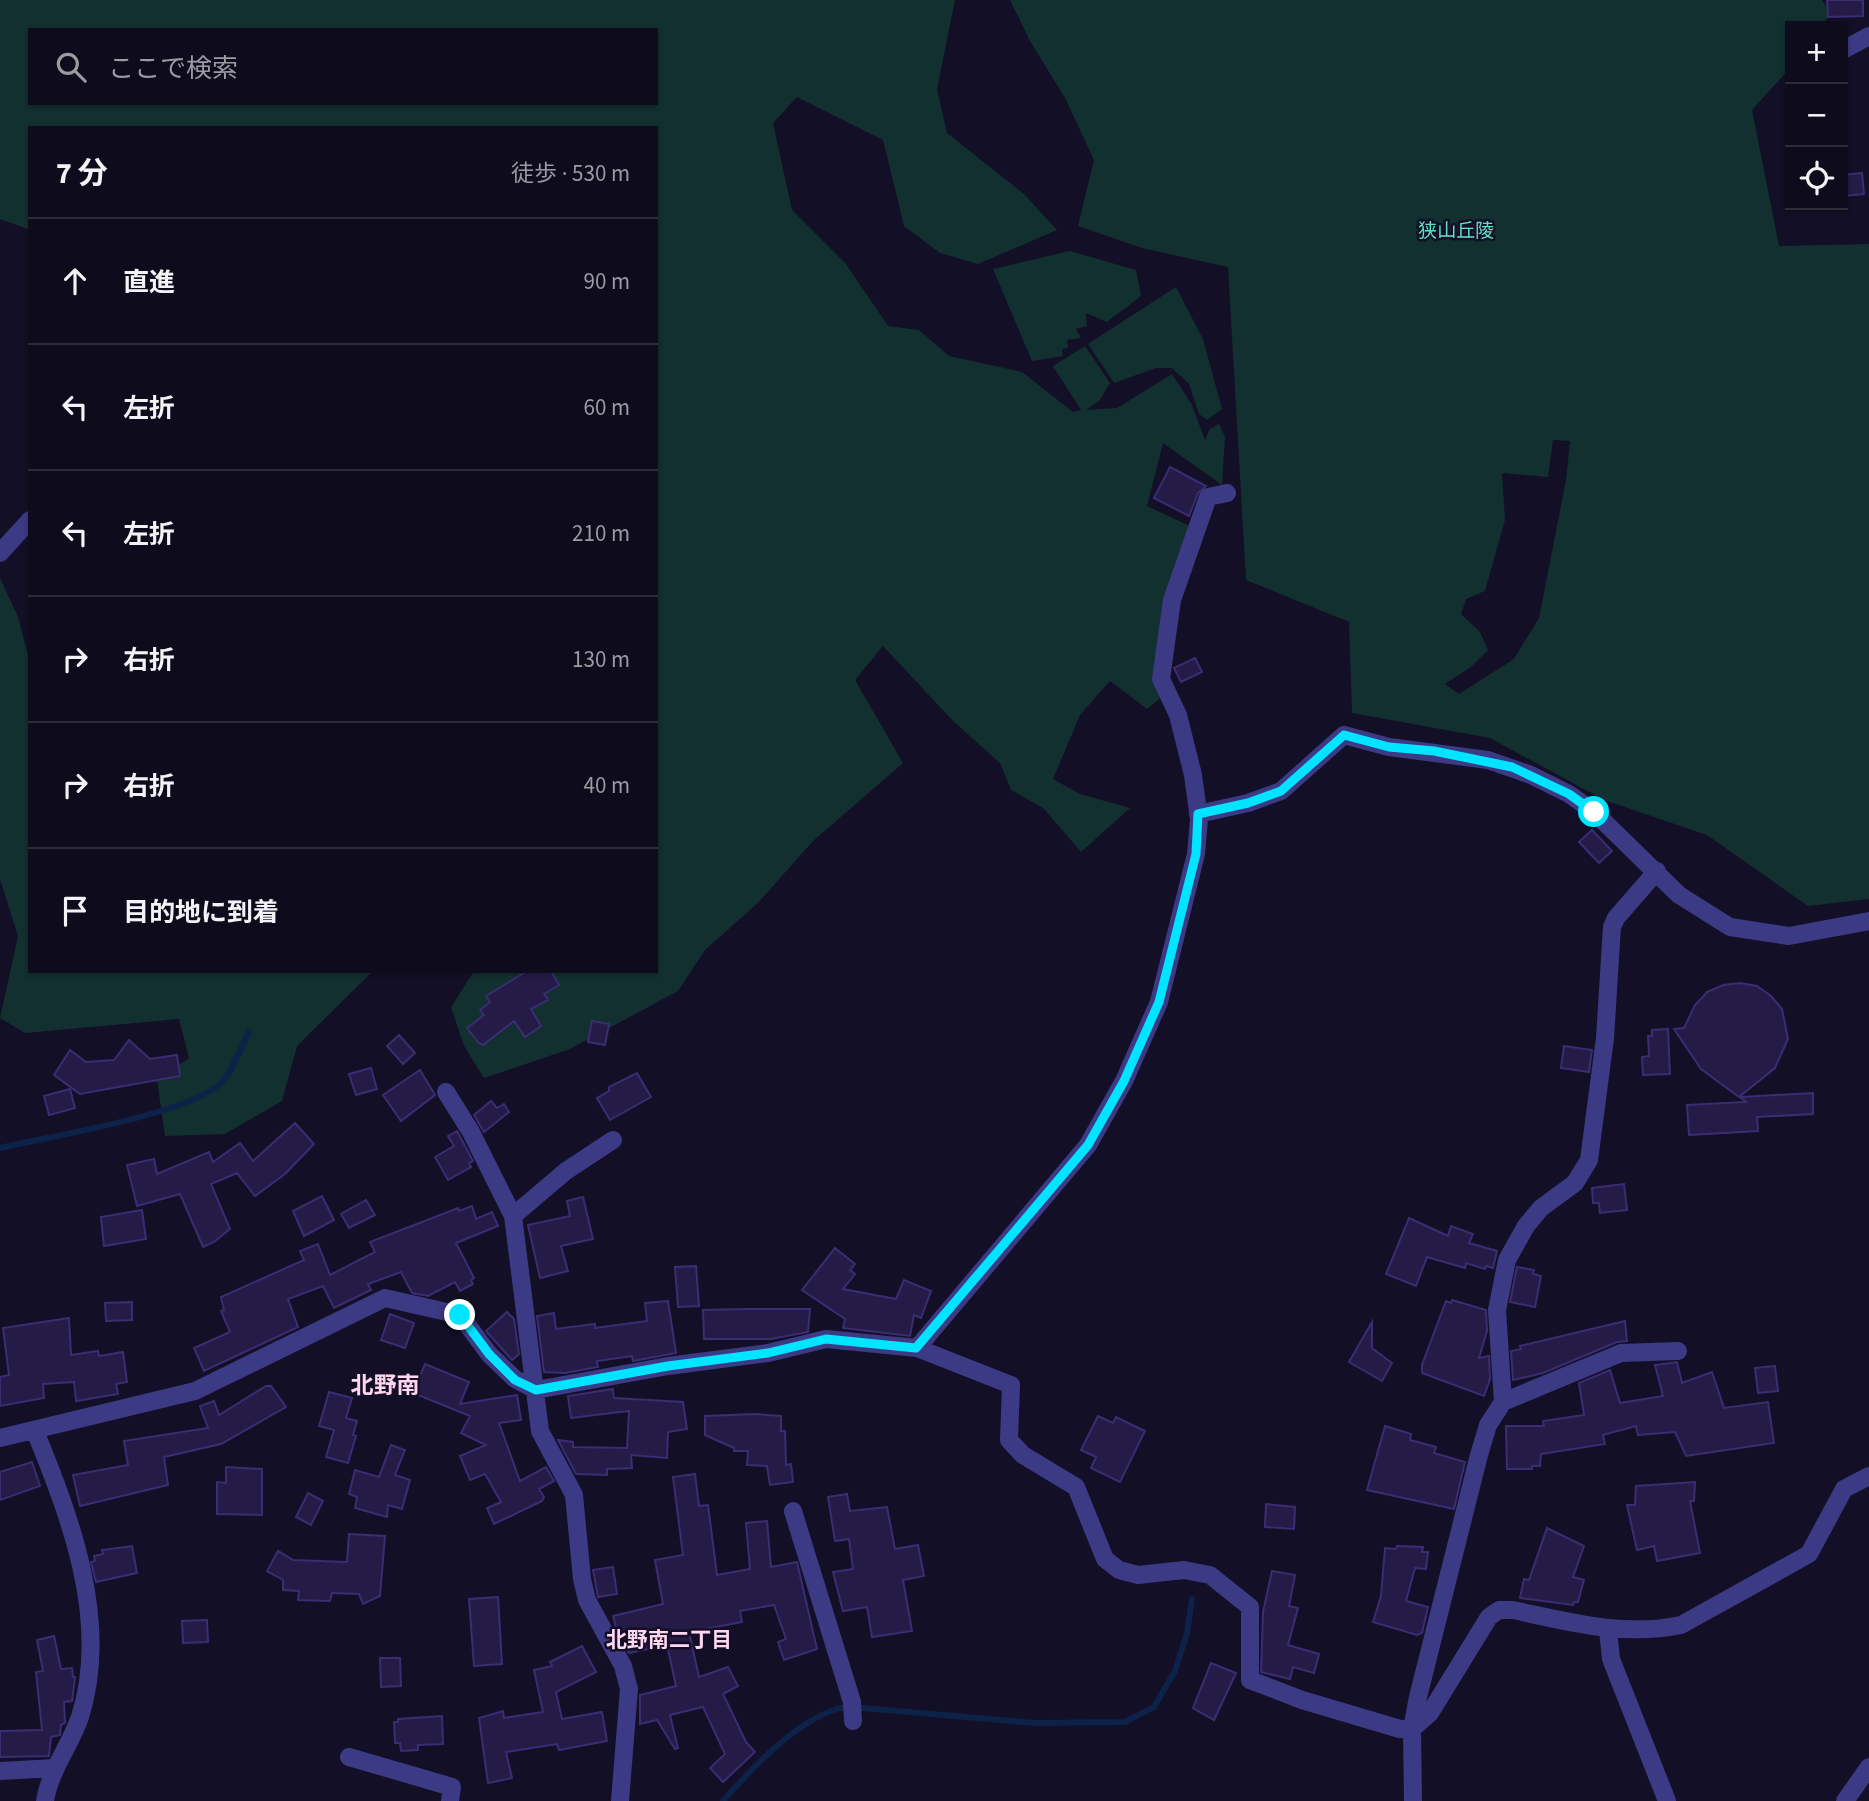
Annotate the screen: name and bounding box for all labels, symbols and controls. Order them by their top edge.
map controls [1785,21,1848,210]
button: + [1785,21,1848,84]
search box [28,28,658,105]
icon: search [52,48,90,86]
text: ここで検索 [108,50,238,87]
button: − [1785,84,1848,147]
button: locate [1785,147,1848,210]
text: 7 分 [56,152,108,195]
text: 徒歩 · 530 m [511,157,630,190]
park label: 狭山丘陵 [1418,218,1494,245]
icon: ahead [56,262,94,300]
text: 直進 [123,264,175,301]
text: 90 m [583,265,630,298]
icon: left [56,388,94,426]
text: 左折 [123,390,175,427]
text: 60 m [583,391,630,424]
icon: left [56,514,94,552]
text: 左折 [123,516,175,553]
text: 210 m [572,517,630,550]
icon: right [56,640,94,678]
text: 右折 [123,642,175,679]
text: 130 m [572,643,630,676]
icon: right [56,766,94,804]
text: 右折 [123,768,175,805]
text: 40 m [583,769,630,802]
route start [1578,796,1609,827]
icon: arrive [56,892,94,930]
text: 目的地に到着 [123,894,279,931]
route end [444,1299,475,1330]
district label: 北野南 [351,1369,420,1402]
district label: 北野南二丁目 [606,1625,732,1655]

